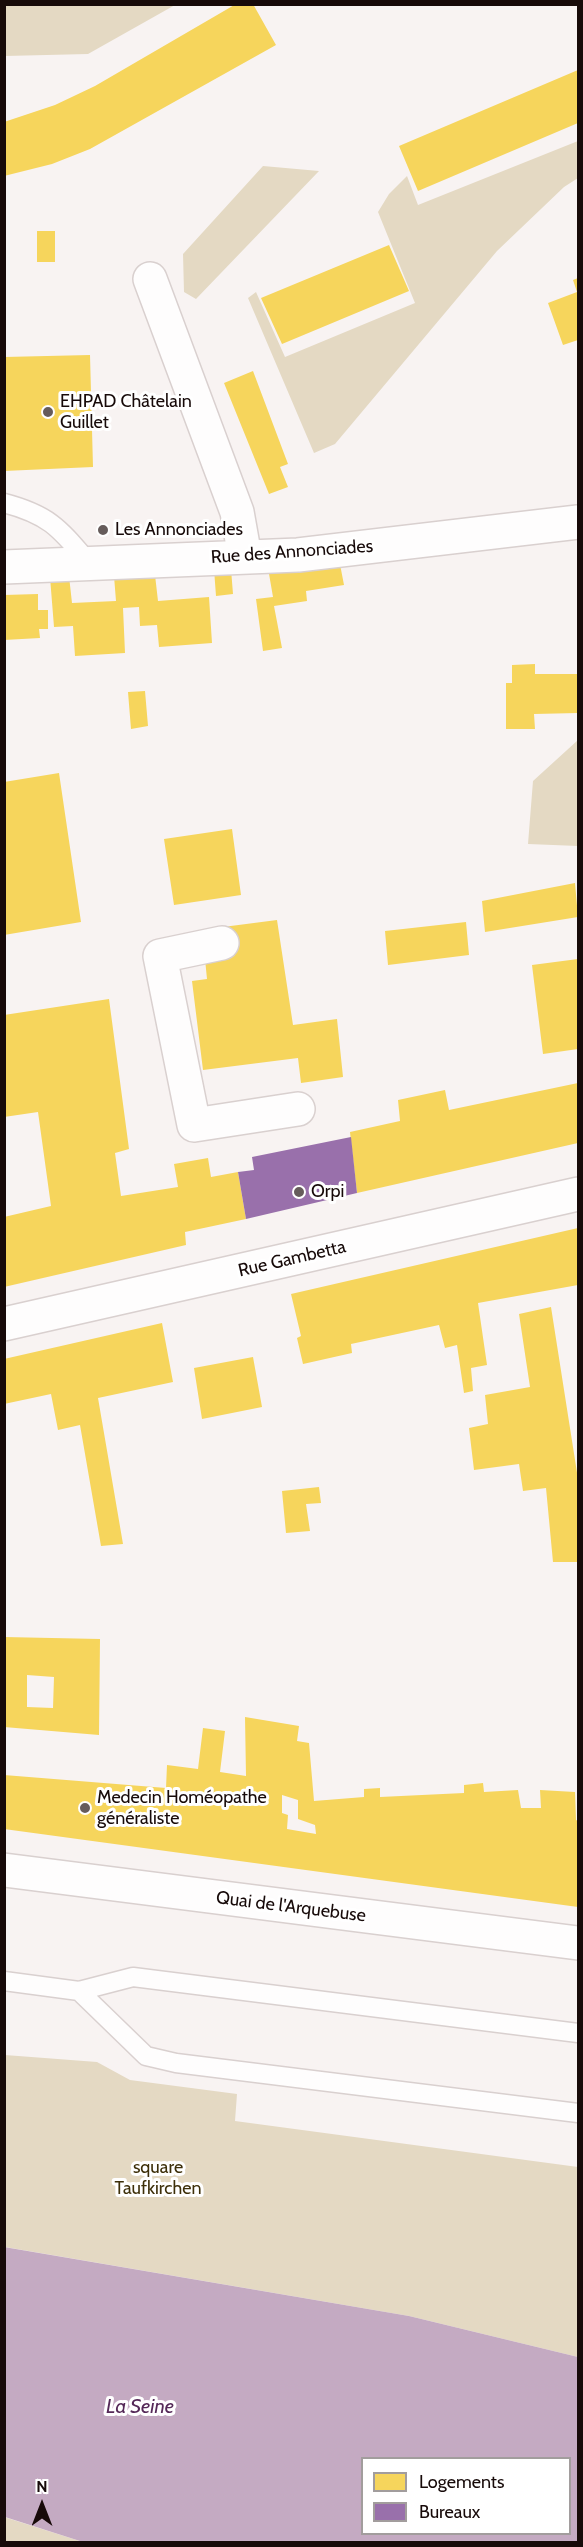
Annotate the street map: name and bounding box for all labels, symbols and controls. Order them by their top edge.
place label: EHPAD Châtelain Guillet [60,391,192,434]
marker: EHPAD Châtelain Guillet [41,405,55,419]
place label: Les Annonciades [115,519,243,541]
marker: Les Annonciades [96,523,110,537]
street label: Rue des Annonciades [210,536,374,568]
place label: Orpi [311,1181,344,1203]
marker: Orpi [292,1185,306,1199]
street label: Rue Gambetta [236,1236,348,1282]
place label: Medecin Homéopathe généraliste [97,1787,267,1830]
marker: Medecin Homéopathe généraliste [78,1801,92,1815]
street label: Quai de l'Arquebuse [215,1887,367,1927]
park label: square Taufkirchen [114,2157,202,2200]
water label: La Seine [106,2395,174,2419]
legend [361,2457,571,2535]
text: Logements [419,2471,504,2493]
north arrow [12,2475,72,2535]
text: N [36,2477,48,2496]
text: Bureaux [419,2501,480,2523]

